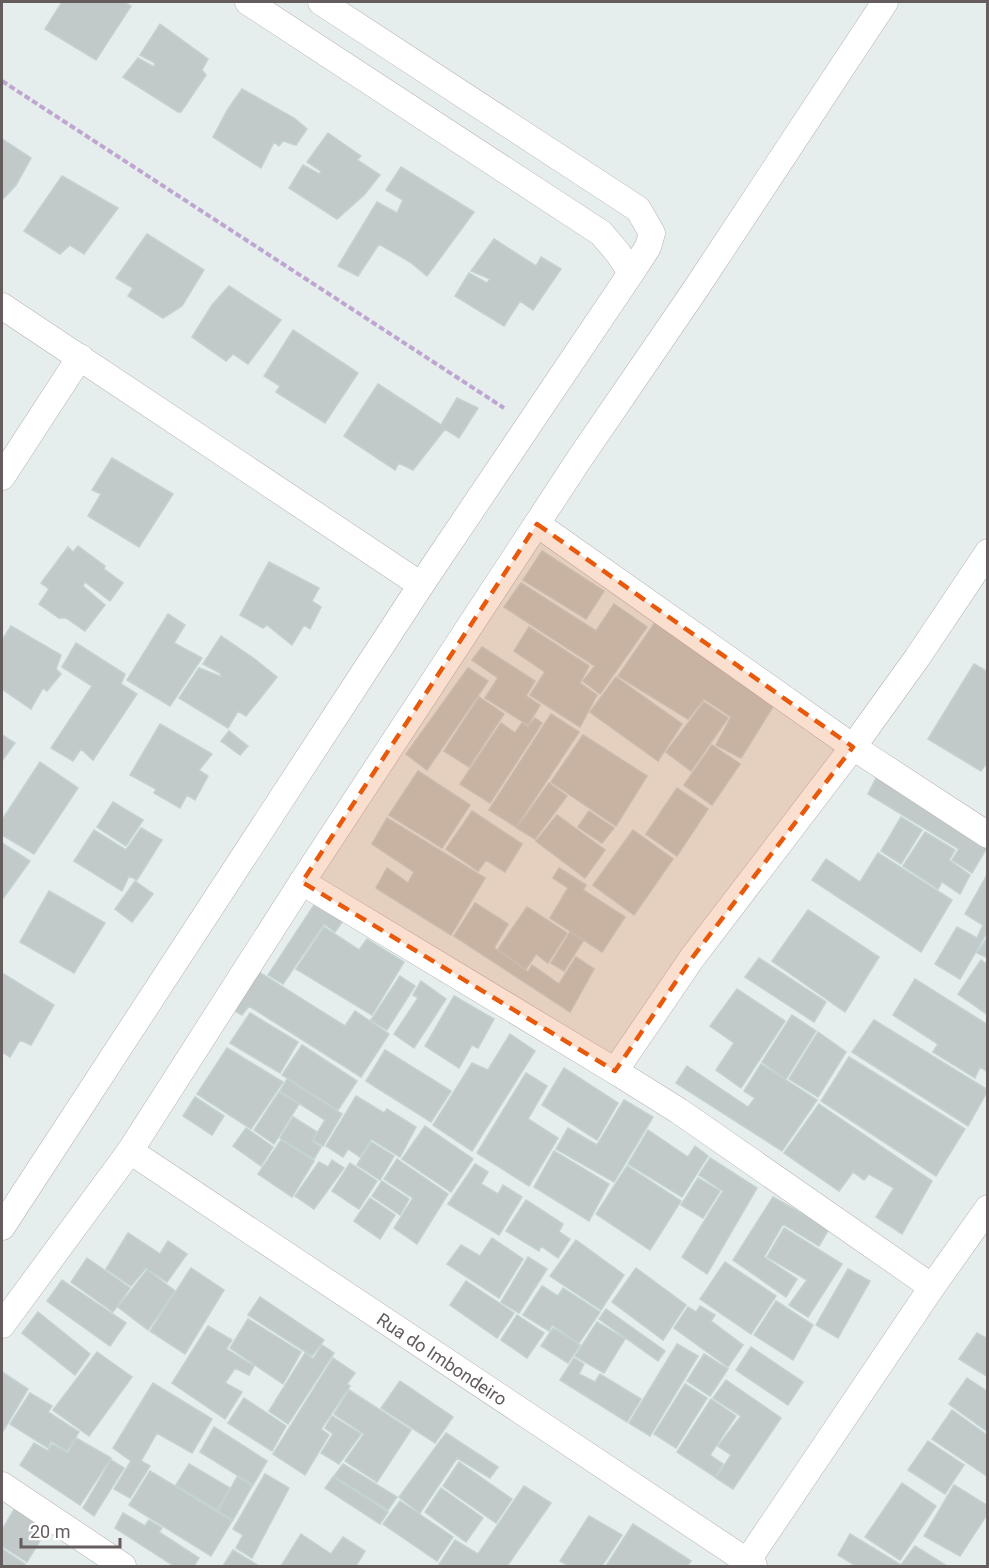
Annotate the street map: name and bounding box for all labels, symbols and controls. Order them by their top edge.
street label: Rua do Imbondeiro [373,1308,511,1409]
scale bar [21,1511,120,1549]
text: 20 m [30,1521,70,1542]

